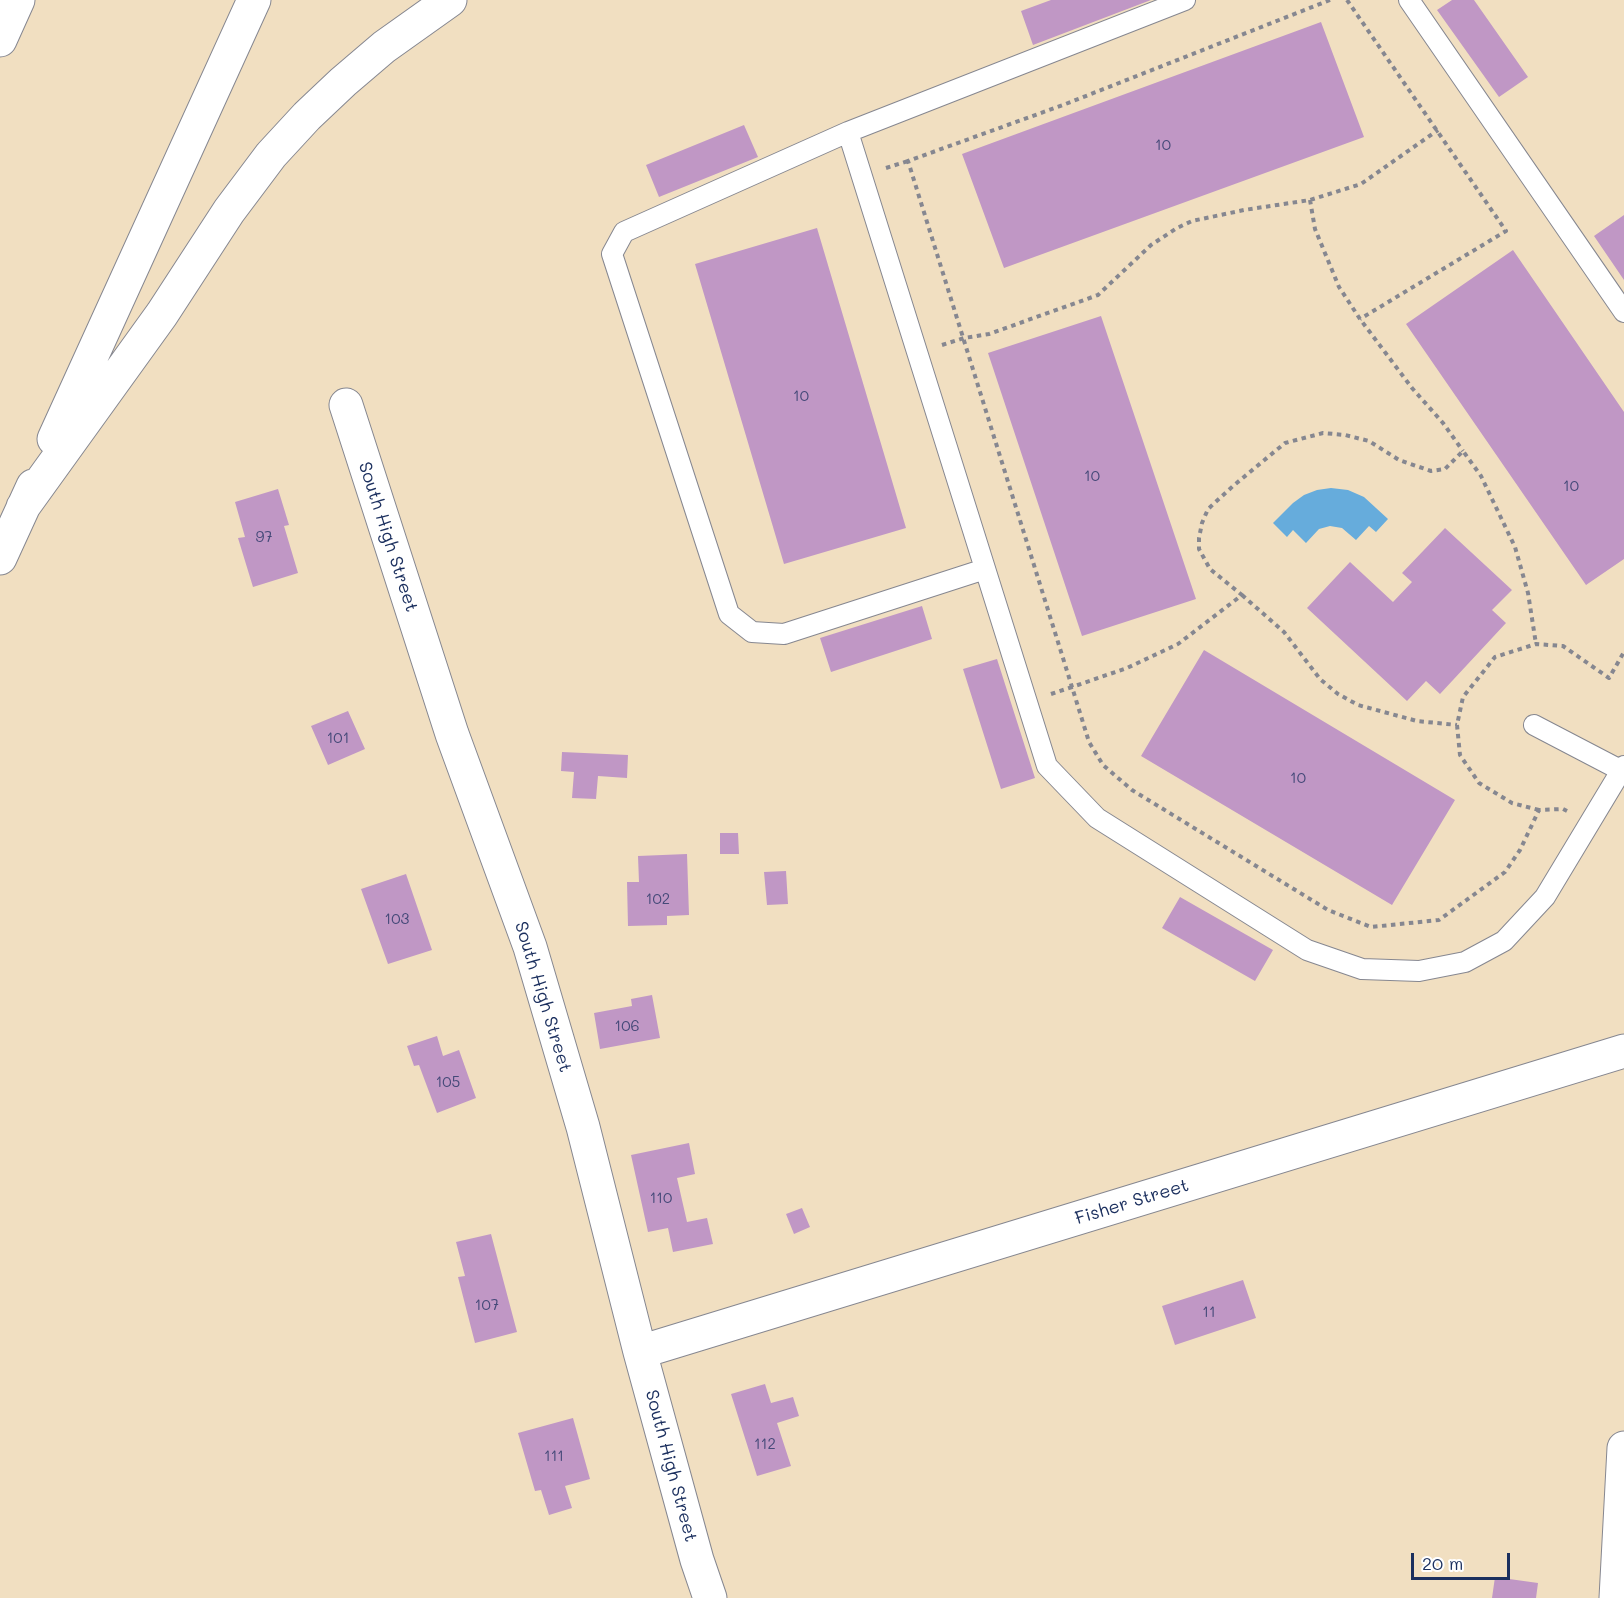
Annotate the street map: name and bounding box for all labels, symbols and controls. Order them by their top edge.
house number: 10 [1155,136,1171,154]
house number: 10 [793,387,809,405]
street label: South High Street [354,459,422,615]
house number: 10 [1084,467,1100,485]
house number: 10 [1563,477,1579,495]
house number: 97 [255,528,273,546]
house number: 101 [327,729,349,747]
house number: 10 [1290,769,1306,787]
house number: 102 [646,890,670,908]
house number: 103 [385,910,409,928]
street label: South High Street [510,919,576,1075]
house number: 106 [614,1017,640,1035]
house number: 105 [436,1073,460,1091]
street label: Fisher Street [1073,1174,1191,1230]
house number: 110 [650,1189,672,1207]
house number: 107 [475,1296,499,1314]
house number: 11 [1202,1303,1216,1321]
street label: South High Street [640,1388,702,1544]
house number: 112 [754,1435,776,1453]
house number: 111 [544,1447,564,1465]
scale bar [1414,1541,1513,1579]
text: 20 m [1422,1551,1463,1575]

